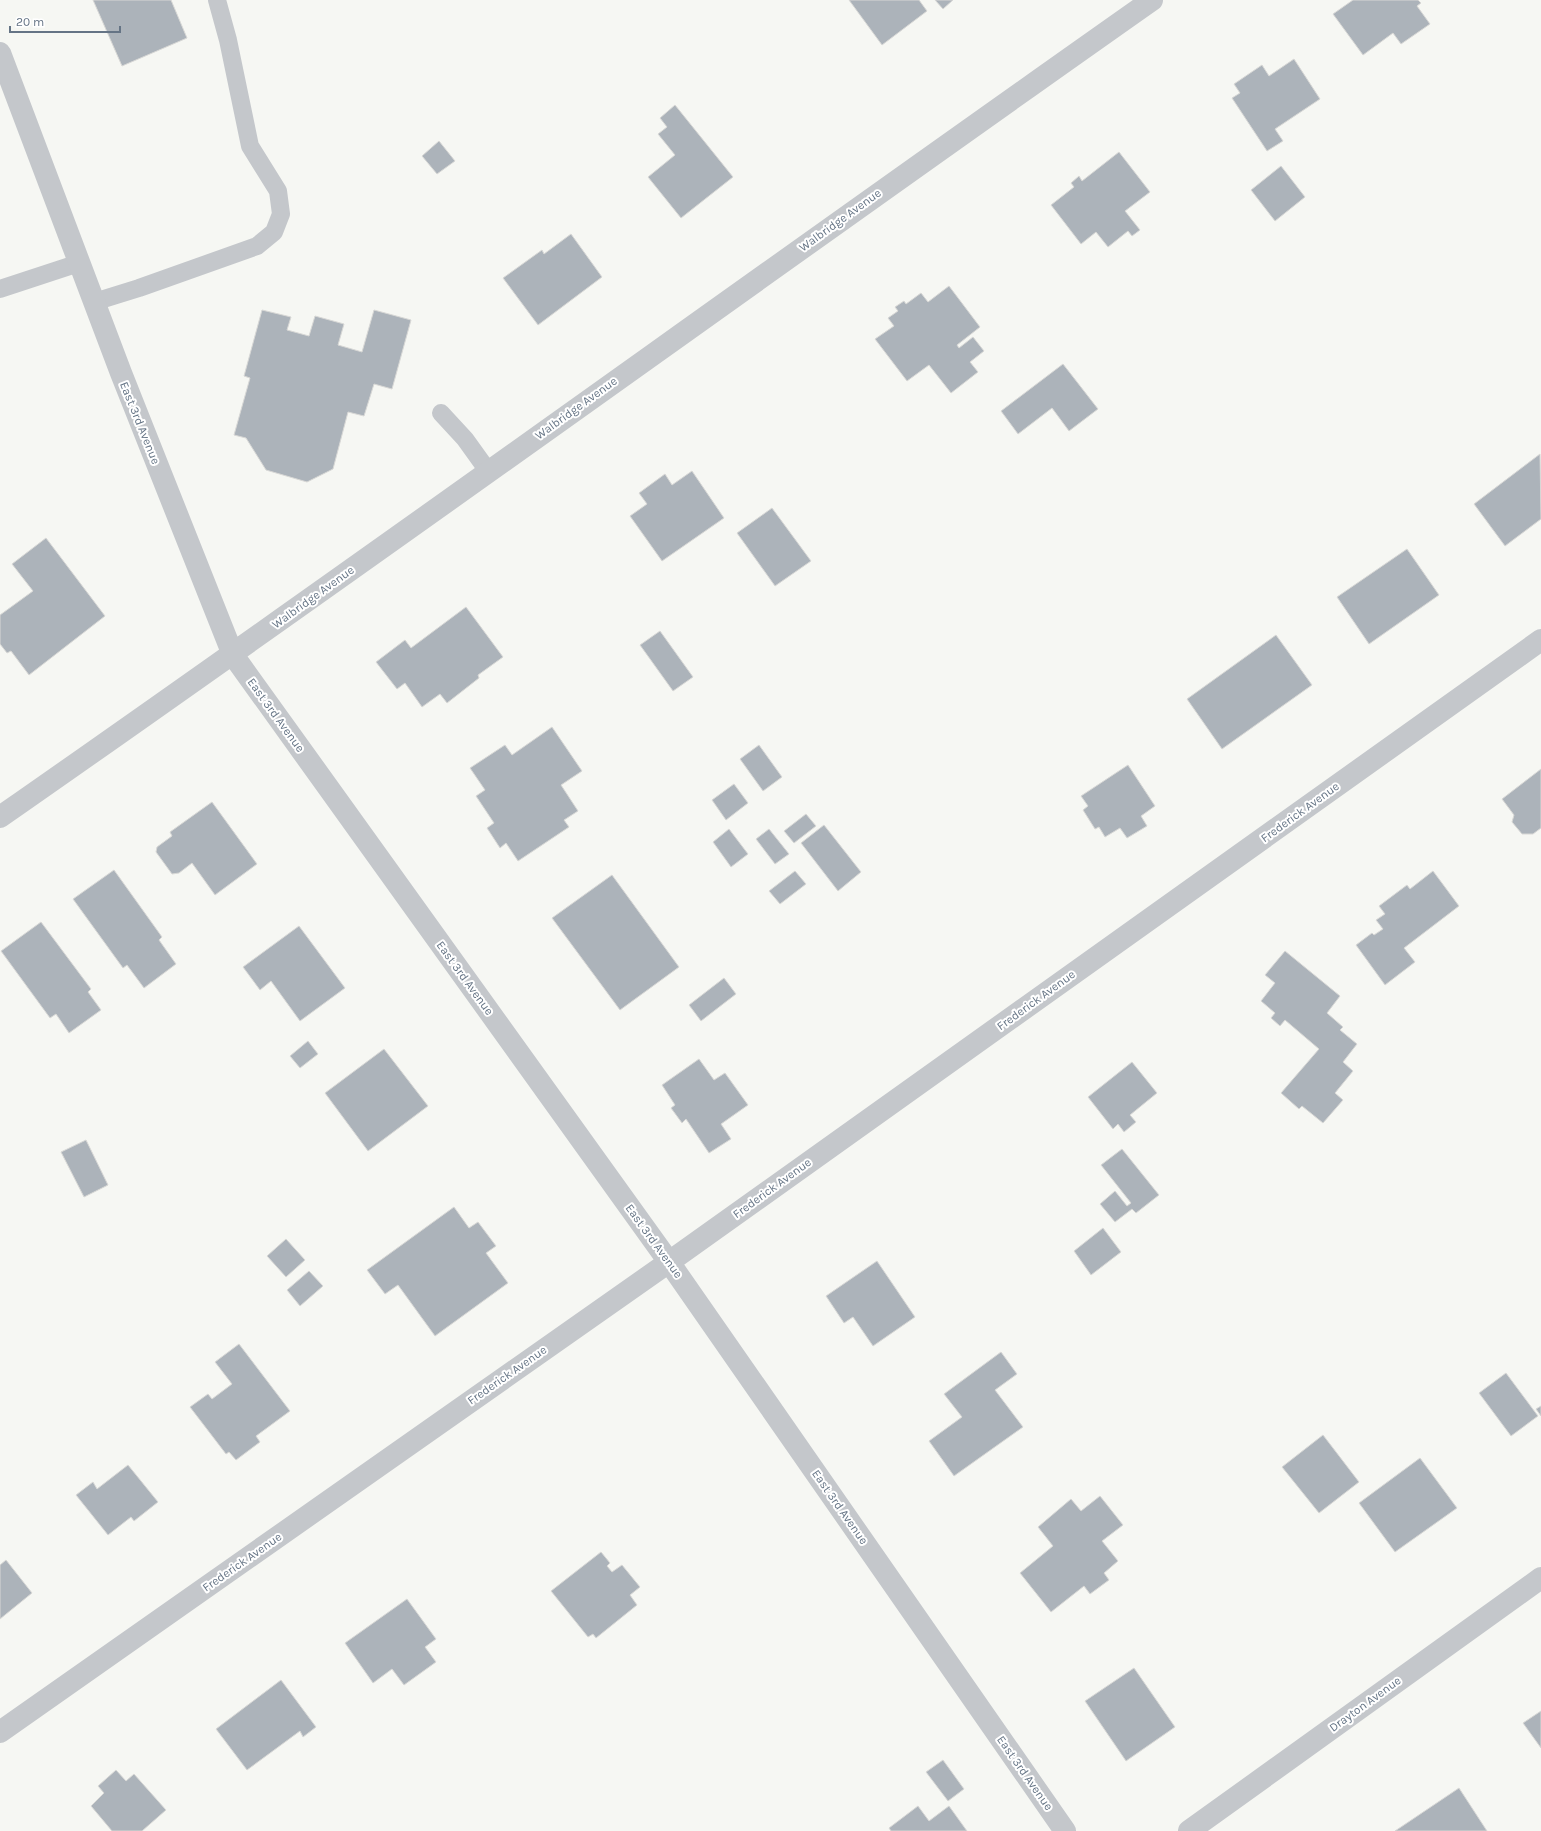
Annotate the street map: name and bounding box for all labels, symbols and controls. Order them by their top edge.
scale bar [10,8,120,34]
text: 20 m [16,15,44,29]
street label: Walbridge Avenue [796,186,884,254]
street label: Walbridge Avenue [532,374,620,442]
street label: East 3rd Avenue [117,380,163,466]
street label: Walbridge Avenue [269,563,357,631]
street label: East 3rd Avenue [245,675,307,755]
street label: Frederick Avenue [1258,779,1342,845]
street label: East 3rd Avenue [434,938,496,1018]
street label: Frederick Avenue [994,967,1078,1033]
street label: Frederick Avenue [730,1155,814,1221]
street label: East 3rd Avenue [623,1201,685,1281]
street label: Frederick Avenue [465,1343,549,1407]
street label: East 3rd Avenue [809,1467,871,1547]
street label: Frederick Avenue [200,1530,284,1594]
street label: Drayton Avenue [1326,1673,1404,1735]
street label: East 3rd Avenue [994,1733,1056,1813]

